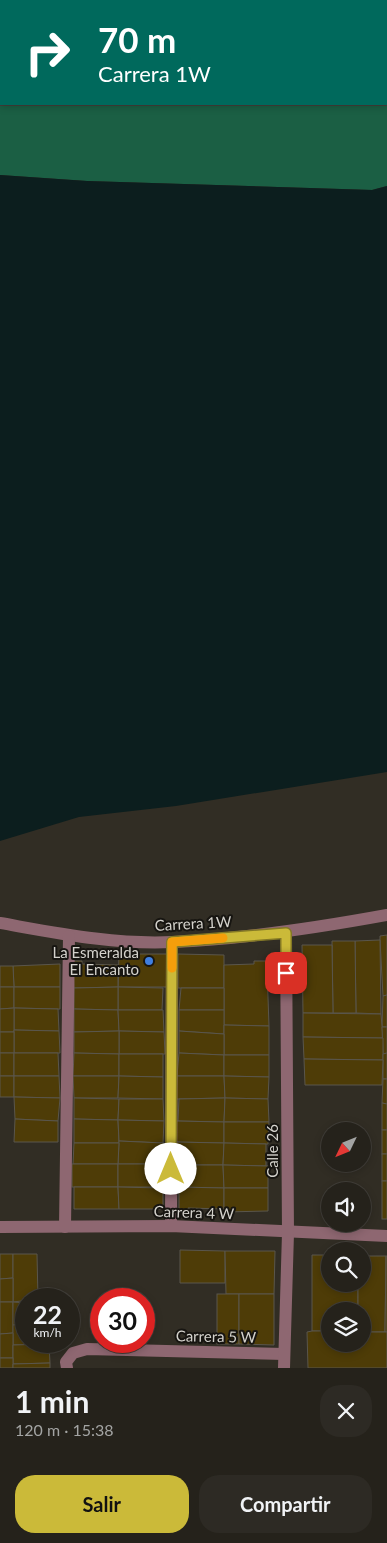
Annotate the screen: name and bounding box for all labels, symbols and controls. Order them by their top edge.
text: 70 m [98,18,176,60]
icon: right [15,20,80,85]
text: Carrera 1W [98,60,211,87]
street label: Carrera 1W [154,912,232,934]
place label: La Esmeralda El Encanto [53,943,139,978]
pin [265,952,307,994]
marker: La Esmeralda El Encanto [143,955,155,967]
icon: arrive [272,959,300,987]
north arrow [321,1122,371,1172]
map controls [321,1122,371,1352]
street label: Calle 26 [263,1124,281,1178]
position arrow [144,1142,196,1194]
button: sound [321,1182,371,1232]
street label: Carrera 4 W [153,1202,235,1222]
button: search [321,1242,371,1292]
speed limit sign: 30 [90,1288,155,1353]
text: 22 [33,1299,62,1329]
button: layers [321,1302,371,1352]
text: km/h [33,1325,62,1340]
street label: Carrera 5 W [176,1326,257,1346]
text: 1 min [15,1383,89,1419]
button: close [320,1385,372,1437]
text: 120 m · 15:38 [15,1420,114,1439]
button: Salir [15,1475,189,1533]
button: Compartir [199,1475,372,1533]

